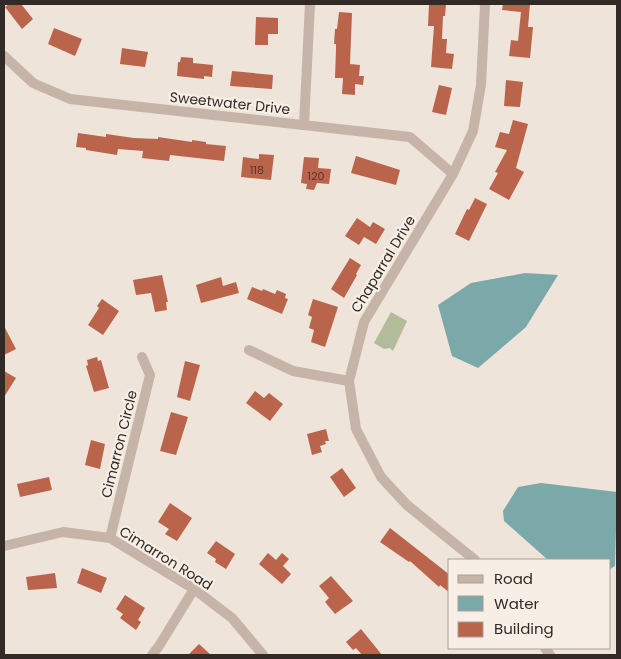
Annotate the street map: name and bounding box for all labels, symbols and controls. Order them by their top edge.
street label: Sweetwater Drive [169,87,291,119]
house number: 118 [250,162,264,178]
house number: 120 [308,168,324,184]
street label: Chaparral Drive [346,211,420,316]
street label: Cimarron Circle [96,388,142,500]
street label: Cimarron Road [115,521,217,595]
legend [448,559,611,649]
text: Road [494,568,533,589]
text: Water [494,593,540,614]
text: Building [494,618,554,639]

